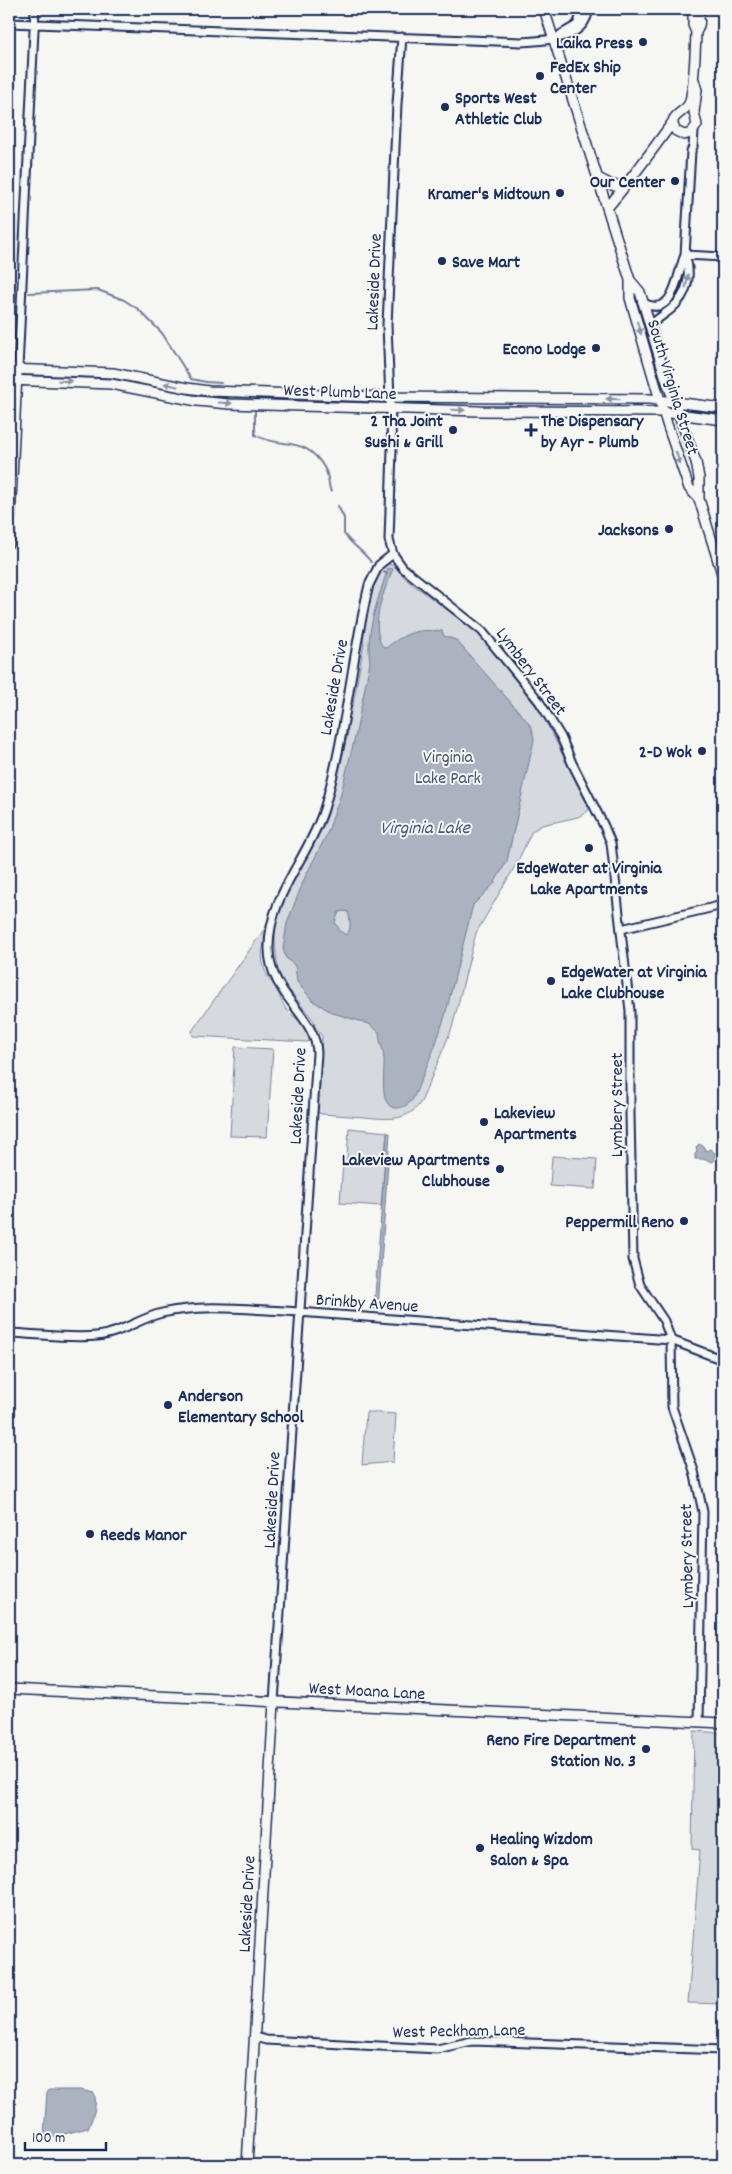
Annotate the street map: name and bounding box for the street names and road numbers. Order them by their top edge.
street label: Lakeside Drive [361,233,390,331]
street label: South Virginia Street [639,317,704,459]
street label: West Plumb Lane [283,379,397,408]
street label: Lymbery Street [489,623,572,722]
street label: Lakeside Drive [315,637,356,737]
street label: Lakeside Drive [284,1047,315,1145]
street label: Lymbery Street [606,1052,631,1157]
street label: Brinkby Avenue [315,1288,419,1321]
street label: Lakeside Drive [258,1451,289,1549]
street label: Lymbery Street [675,1503,702,1608]
street label: West Moana Lane [308,1677,426,1708]
street label: Lakeside Drive [233,1855,264,1953]
street label: West Peckham Lane [393,2019,526,2046]

